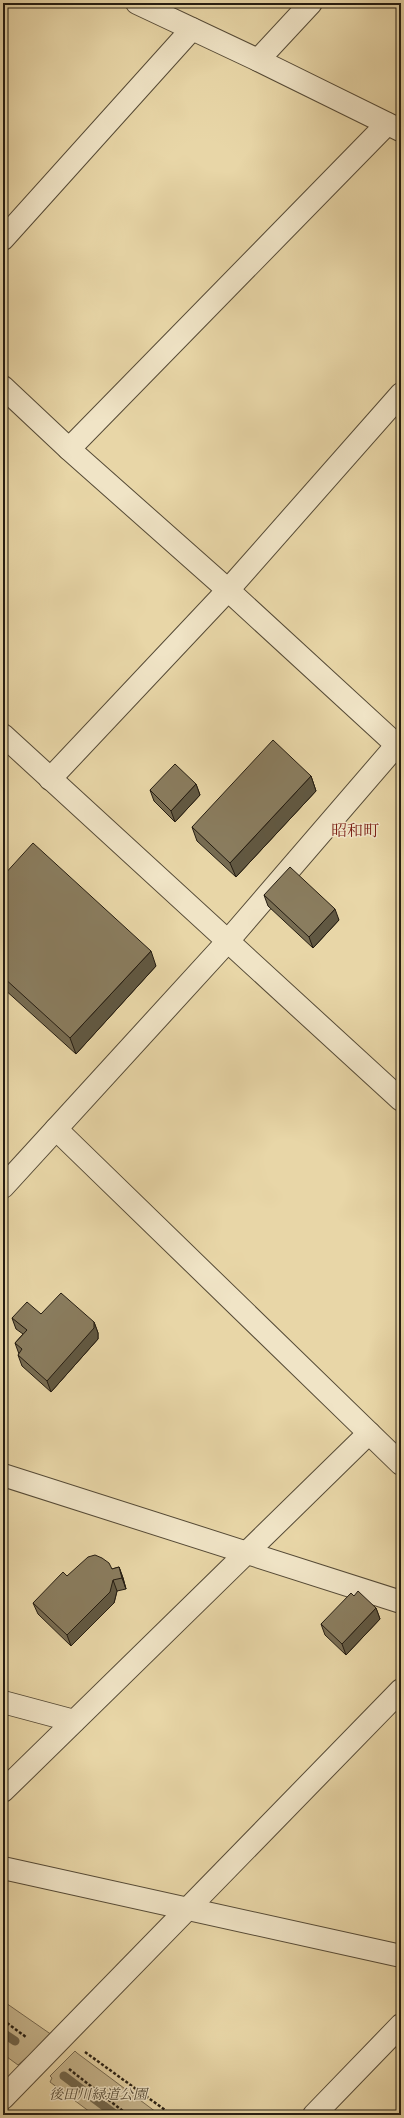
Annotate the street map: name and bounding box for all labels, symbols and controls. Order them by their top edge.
district label: 昭和町 [331,821,379,840]
park label: 後田川緑道公園 [49,2086,149,2103]

